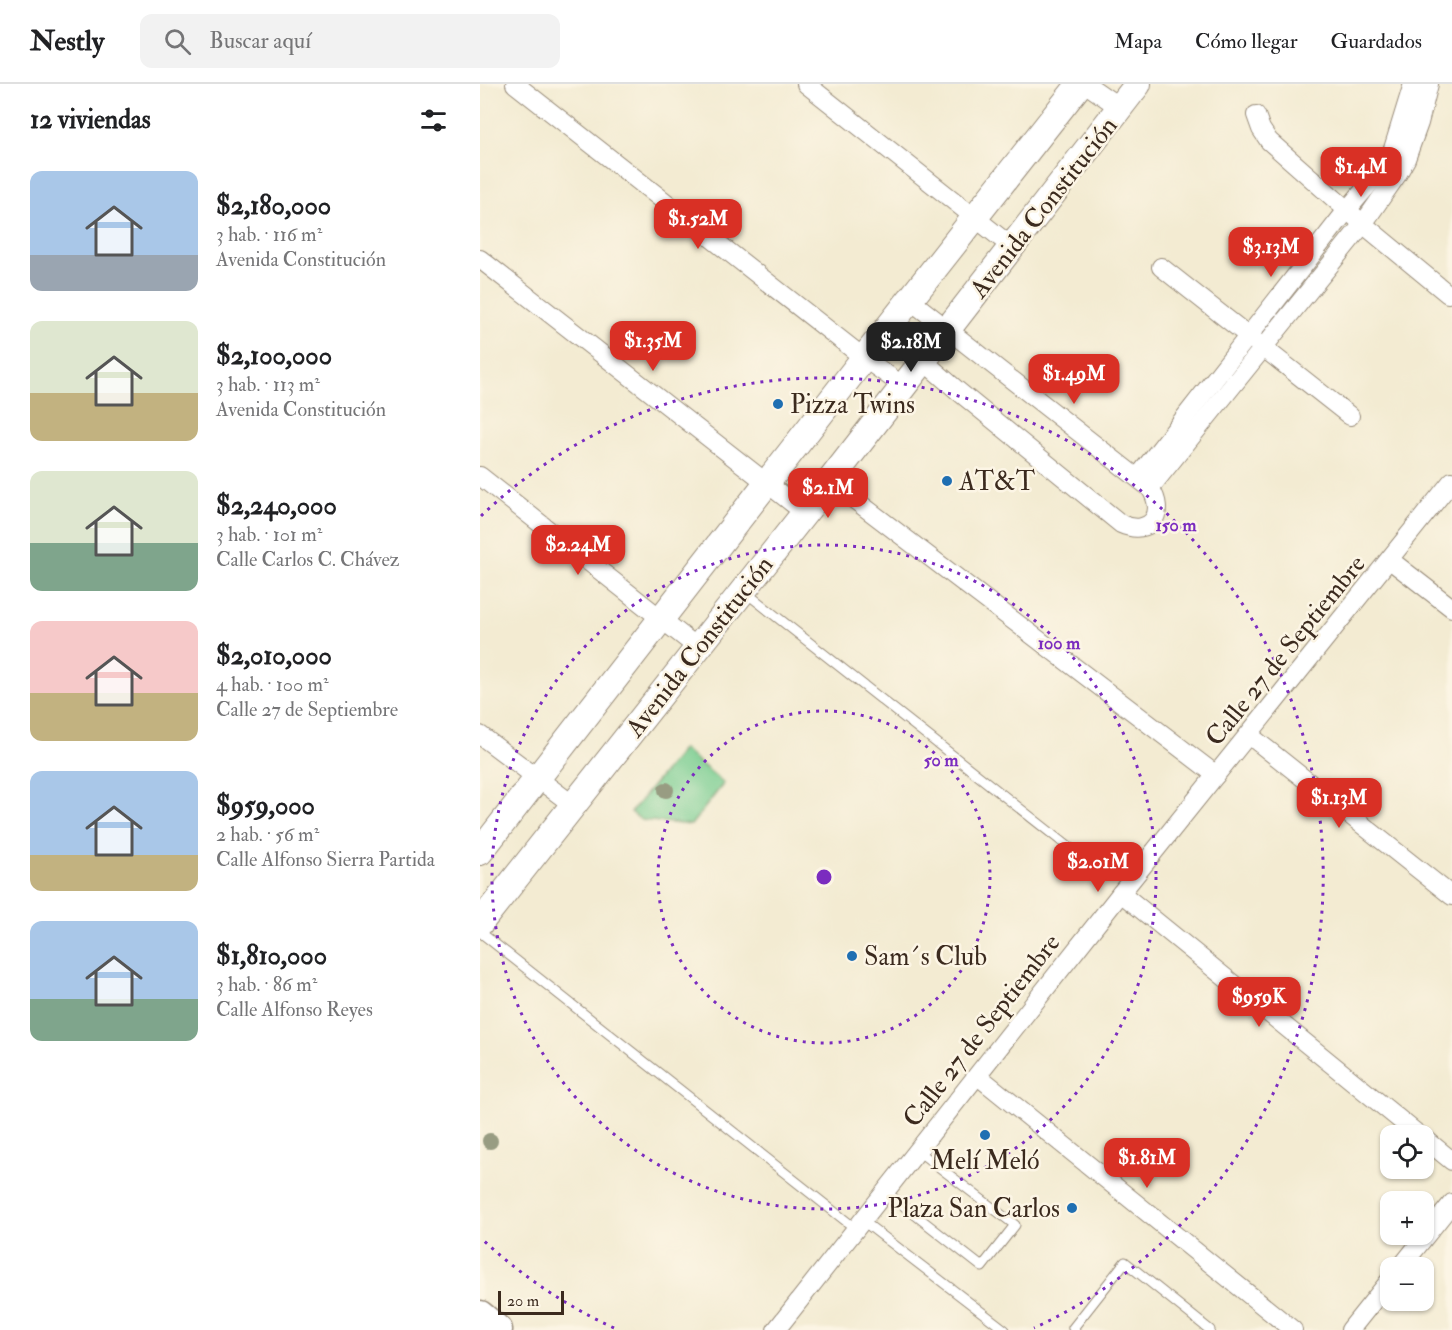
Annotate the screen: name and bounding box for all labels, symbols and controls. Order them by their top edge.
search box [140,14,560,68]
text: Nestly [30,24,104,59]
icon: search [161,25,194,58]
text: Buscar aquí [209,27,311,55]
text: Mapa [1114,28,1162,55]
text: Cómo llegar [1195,28,1298,55]
text: Guardados [1331,28,1422,55]
text: 12 viviendas [30,104,151,136]
icon: filters [417,104,450,137]
street label: Avenida Constitución [963,111,1124,305]
pin: $1.4M [1319,147,1403,198]
text: $1.4M [1335,154,1387,179]
text: $2,180,000 [216,190,331,222]
icon: home [78,195,150,267]
pin: $1.52M [649,199,747,250]
text: $1.52M [668,206,728,231]
text: 3 hab. · 116 m² [216,222,322,247]
pin: $3.13M [1222,227,1320,278]
text: $3.13M [1242,234,1300,259]
text: Avenida Constitución [216,247,386,272]
pin: $1.35M [604,321,702,372]
pin: $2.18M [862,322,960,373]
text: $1.35M [624,328,682,353]
text: $2.18M [880,329,942,354]
text: $2,100,000 [216,340,332,372]
icon: home [78,345,150,417]
pin: $1.49M [1025,354,1123,405]
text: $1.49M [1042,361,1106,386]
text: 3 hab. · 113 m² [216,372,320,397]
place label: Pizza Twins [790,389,915,421]
text: Avenida Constitución [216,397,386,422]
marker: Pizza Twins [771,397,785,411]
place label: AT&T [958,466,1035,498]
pin: $2.1M [786,468,870,519]
marker: AT&T [940,474,954,488]
text: $2.1M [802,475,854,500]
text: $2,240,000 [216,490,337,522]
icon: home [78,495,150,567]
text: 150 m [1155,514,1198,537]
text: 3 hab. · 101 m² [216,522,322,547]
pin: $2.24M [529,525,627,576]
text: $2.24M [545,532,611,557]
text: Calle Carlos C. Chávez [216,547,400,572]
street label: Calle 27 de Septiembre [1199,549,1374,753]
street label: Avenida Constitución [619,550,780,744]
text: 100 m [1038,632,1081,655]
text: $2,010,000 [216,640,332,672]
icon: home [78,645,150,717]
text: 4 hab. · 100 m² [216,672,329,697]
text: Calle 27 de Septiembre [216,697,398,722]
text: 50 m [924,749,959,772]
pin: $1.13M [1290,778,1388,829]
text: $1.13M [1311,785,1367,810]
text: $959,000 [216,790,315,822]
icon: home [78,795,150,867]
text: 2 hab. · 56 m² [216,822,319,847]
pin: $2.01M [1049,842,1147,893]
text: Calle Alfonso Sierra Partida [216,847,435,872]
text: $2.01M [1067,849,1129,874]
centre of rings [814,867,834,887]
street label: Calle 27 de Septiembre [896,927,1068,1134]
text: $1,810,000 [216,940,327,972]
place label: Sam´s Club [864,941,987,973]
icon: home [78,945,150,1017]
marker: Sam´s Club [845,949,859,963]
text: 3 hab. · 86 m² [216,972,317,997]
pin: $959K [1217,977,1301,1028]
text: $959K [1232,984,1286,1009]
text: Calle Alfonso Reyes [216,997,373,1022]
map controls [1380,1125,1434,1311]
button: locate [1380,1125,1434,1179]
marker: Melí Meló [978,1128,992,1142]
pin: $1.81M [1098,1138,1196,1189]
place label: Melí Meló [930,1145,1040,1177]
text: $1.81M [1118,1145,1176,1170]
button: + [1380,1191,1434,1245]
place label: Plaza San Carlos [888,1193,1060,1225]
marker: Plaza San Carlos [1065,1201,1079,1215]
button: − [1380,1257,1434,1311]
scale bar [498,1288,564,1316]
text: 20 m [507,1291,539,1311]

